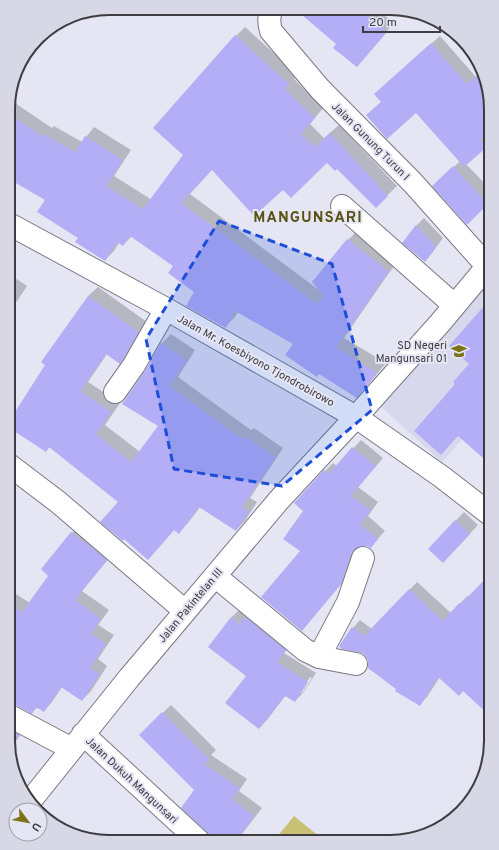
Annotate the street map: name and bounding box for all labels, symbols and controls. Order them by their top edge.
scale bar [363,8,440,34]
text: 20 m [369,15,397,31]
street label: Jalan Gunung Turun I [328,100,412,184]
district label: MANGUNSARI [253,209,363,228]
street label: Jalan Mr. Koesbiyono Tjondrobirowo [174,312,337,410]
place label: SD Negeri Mangunsari 01 [376,339,447,366]
school or university icon: SD Negeri Mangunsari 01 [450,342,468,360]
street label: Jalan Pakintelan III [155,565,226,646]
street label: Jalan Dukuh Mangunsari [82,734,180,827]
north arrow [8,802,48,842]
text: U [28,820,44,834]

